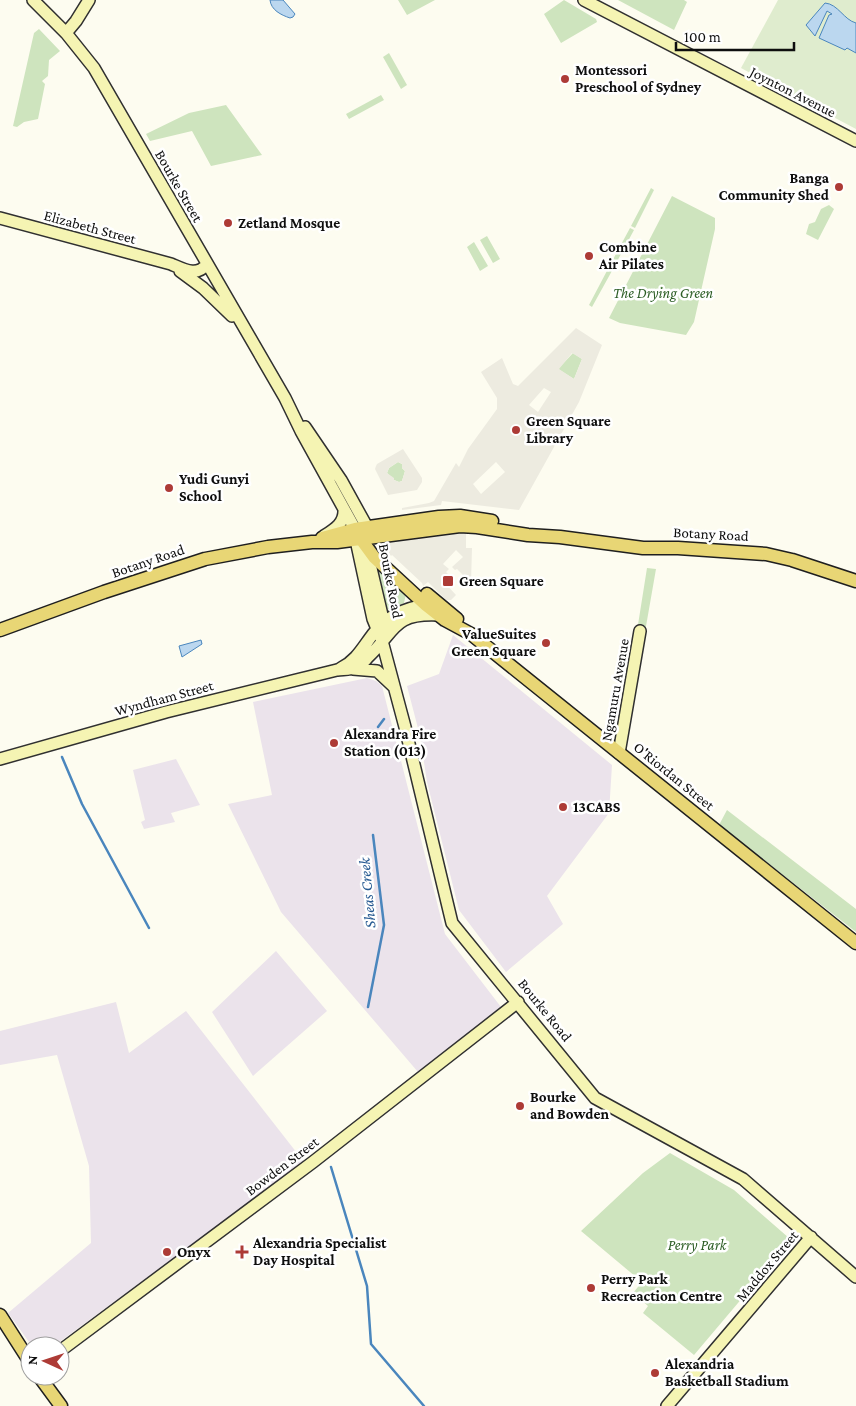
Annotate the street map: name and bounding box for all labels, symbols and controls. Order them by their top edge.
scale bar [676,20,794,52]
text: 100 m [684,29,721,45]
place label: Montessori Preschool of Sydney [575,62,702,95]
street label: Joynton Avenue [745,63,839,122]
marker: Montessori Preschool of Sydney [559,73,571,85]
street label: Bourke Street [152,147,207,226]
place label: Banga Community Shed [719,170,830,203]
marker: Banga Community Shed [833,181,845,193]
street label: Elizabeth Street [42,207,139,247]
place label: Zetland Mosque [238,215,340,231]
marker: Zetland Mosque [222,217,234,229]
place label: Combine Air Pilates [598,239,664,272]
marker: Combine Air Pilates [583,250,595,262]
park label: The Drying Green [613,285,714,302]
place label: Green Square Library [526,413,611,446]
marker: Green Square Library [510,424,522,436]
place label: Yudi Gunyi School [179,471,250,504]
marker: Yudi Gunyi School [163,482,175,494]
street label: Botany Road [673,524,749,545]
street label: Botany Road [110,541,187,582]
street label: Bourke Road [376,542,406,620]
place label: Green Square [459,573,544,589]
marker: Green Square [441,574,455,588]
place label: ValueSuites Green Square [451,626,536,659]
marker: ValueSuites Green Square [540,637,552,649]
street label: Ngamuru Avenue [598,637,633,743]
street label: Wyndham Street [113,677,216,720]
place label: Alexandra Fire Station (013) [343,726,436,760]
marker: Alexandra Fire Station (013) [328,737,340,749]
street label: O'Riordan Street [630,739,718,814]
place label: 13CABS [573,799,621,815]
marker: 13CABS [557,801,569,813]
water label: Sheas Creek [355,856,379,929]
street label: Bourke Road [515,976,575,1045]
place label: Bourke and Bowden [530,1089,609,1122]
marker: Bourke and Bowden [514,1100,526,1112]
street label: Bowden Street [242,1133,322,1199]
street label: Maddox Street [733,1227,802,1305]
place label: Alexandria Specialist Day Hospital [252,1235,387,1268]
park label: Perry Park [668,1237,728,1254]
place label: Onyx [177,1244,211,1260]
marker: Alexandria Specialist Day Hospital [235,1245,249,1259]
marker: Onyx [161,1246,173,1258]
place label: Perry Park Recreaction Centre [601,1271,722,1304]
marker: Perry Park Recreaction Centre [585,1282,597,1294]
north arrow [20,1336,70,1386]
text: N [24,1355,40,1366]
place label: Alexandria Basketball Stadium [664,1356,789,1389]
marker: Alexandria Basketball Stadium [649,1367,661,1379]

